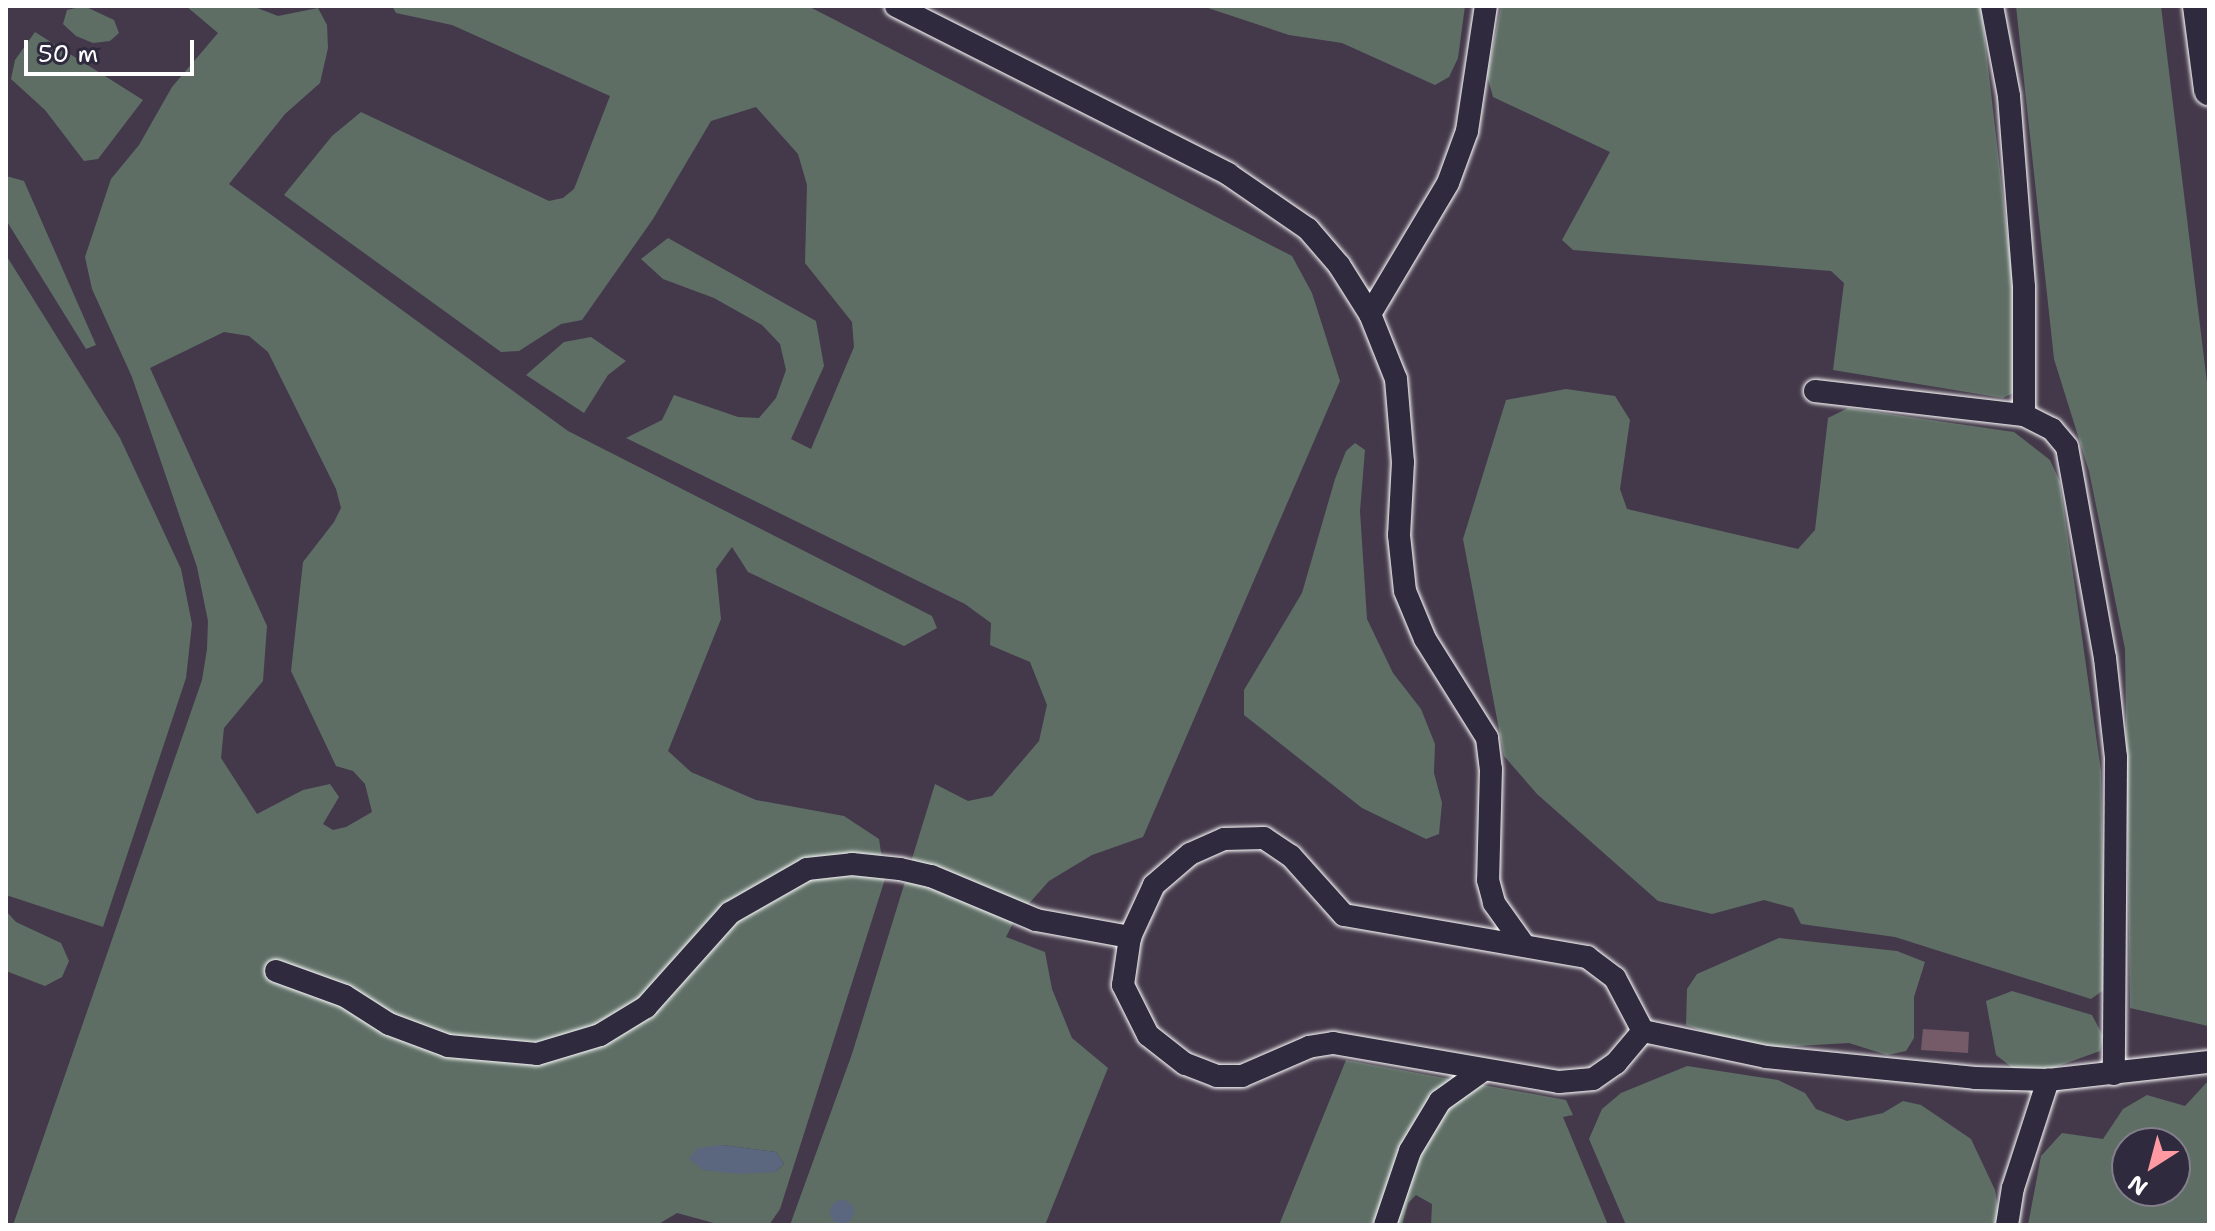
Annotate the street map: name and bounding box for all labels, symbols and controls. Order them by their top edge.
scale bar [28,24,198,74]
text: 50 m [38,38,98,70]
north arrow [2111,1127,2191,1207]
text: N [2122,1168,2153,1202]

